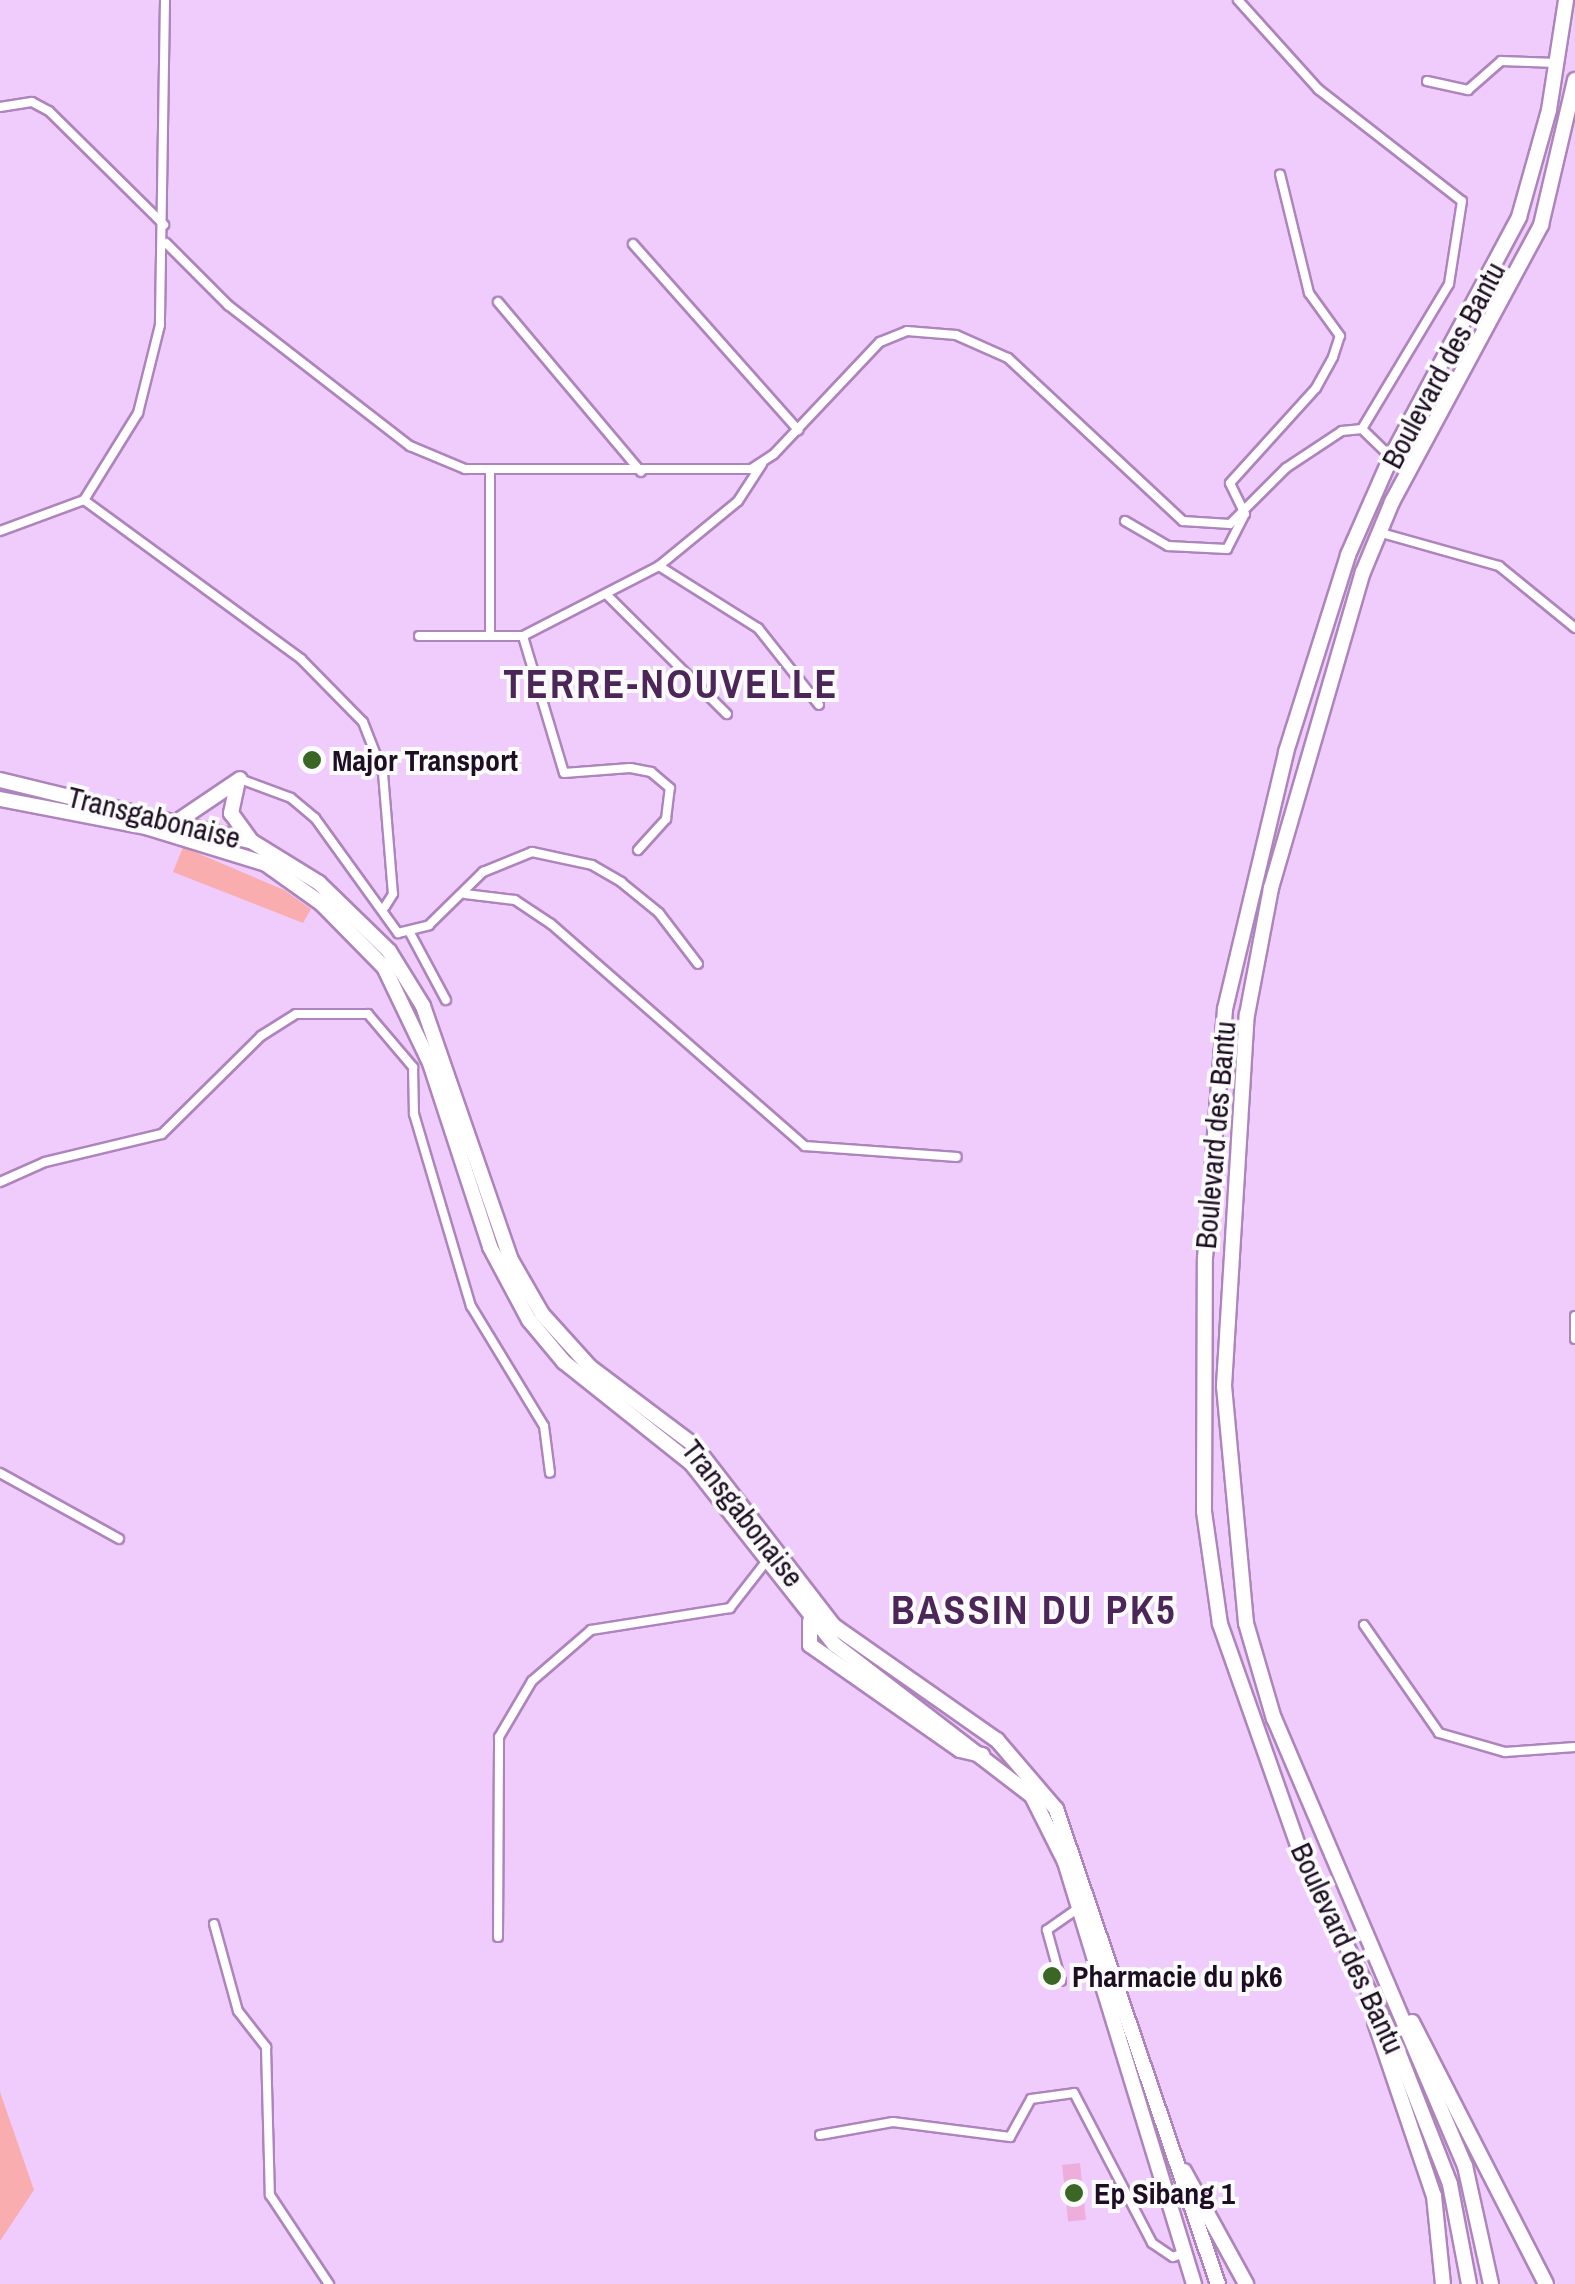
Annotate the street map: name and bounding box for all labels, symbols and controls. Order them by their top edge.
street label: Boulevard des Bantu [1373,256,1513,474]
district label: TERRE-NOUVELLE [503,660,839,708]
place label: Major Transport [332,742,518,778]
marker: Major Transport [301,749,323,771]
street label: Transgabonaise [64,778,244,856]
street label: Boulevard des Bantu [1187,1020,1243,1250]
street label: Transgabonaise [674,1432,812,1594]
district label: BASSIN DU PK5 [891,1586,1177,1634]
street label: Boulevard des Bantu [1283,1837,1413,2059]
place label: Pharmacie du pk6 [1072,1958,1283,1994]
marker: Pharmacie du pk6 [1041,1965,1063,1987]
place label: Ep Sibang 1 [1094,2175,1235,2211]
marker: Ep Sibang 1 [1063,2182,1085,2204]

